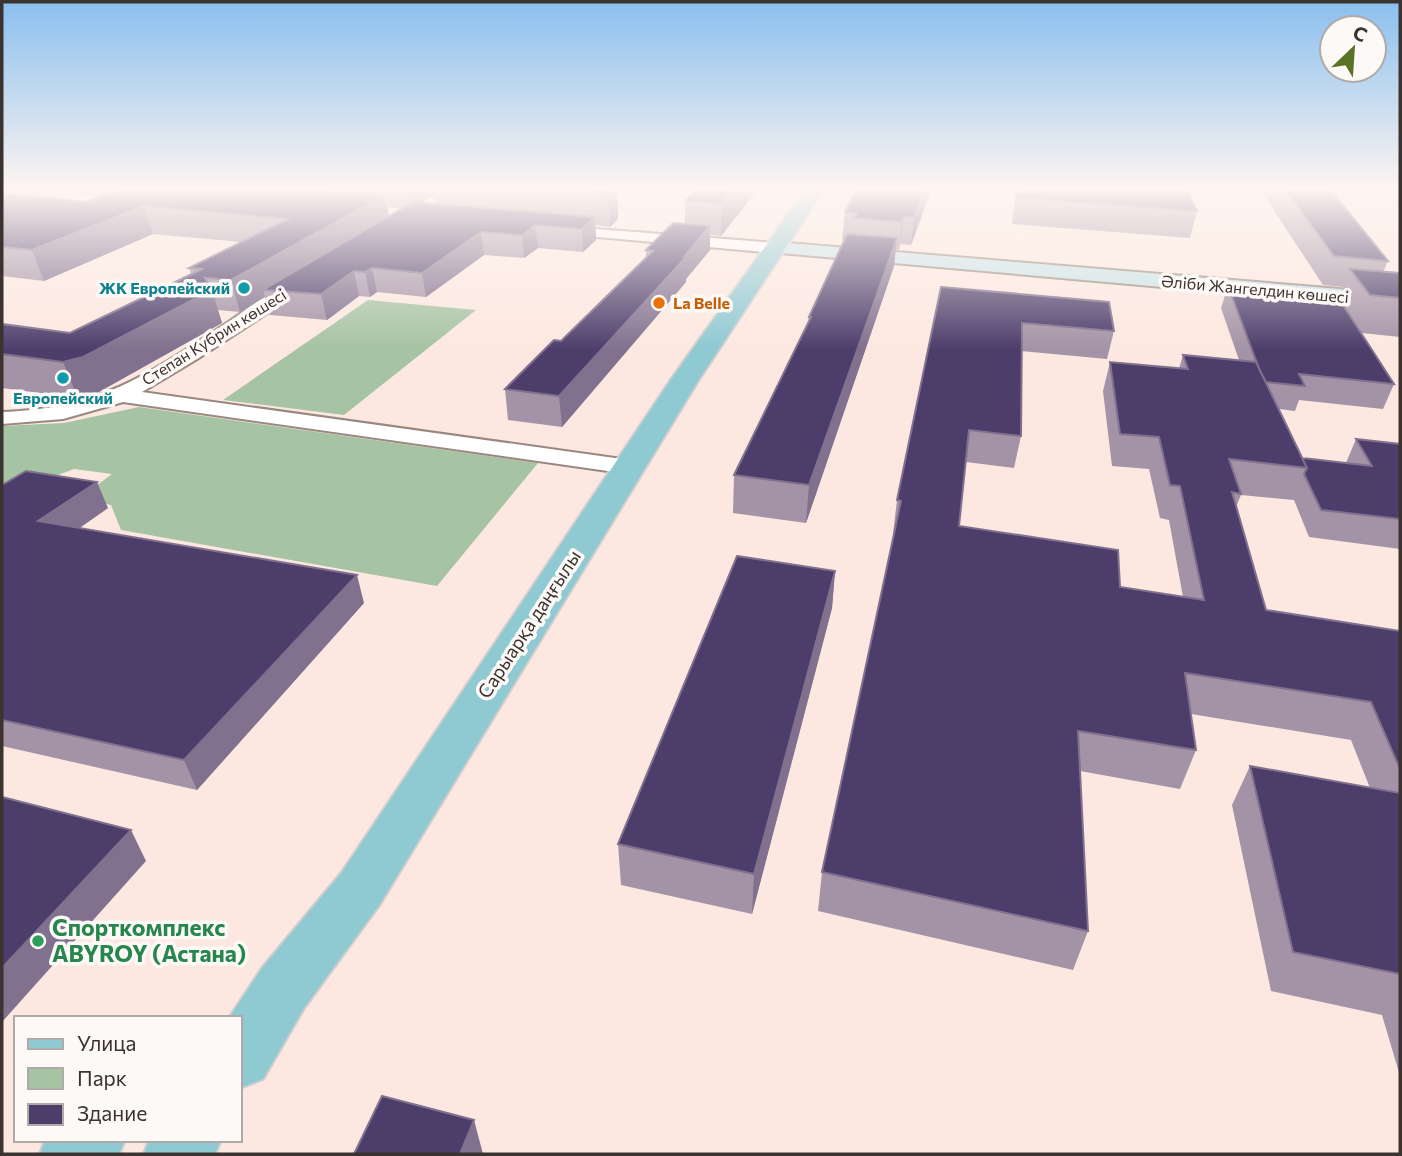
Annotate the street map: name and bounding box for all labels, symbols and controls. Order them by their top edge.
north arrow [1318,14,1388,84]
text: С [1350,20,1371,46]
street label: Әліби Жангелдин көшесі [1160,271,1350,306]
place label: ЖК Европейский [99,278,230,297]
marker: ЖК Европейский [236,280,252,296]
street label: Степан Кубрин көшесі [138,284,289,389]
place label: La Belle [673,293,730,312]
marker: La Belle [651,295,667,311]
marker: Европейский [55,370,71,386]
place label: Европейский [13,388,113,407]
street label: Сарыарқа даңғылы [472,545,585,702]
place label: Спорткомплекс ABYROY (Астана) [52,913,246,967]
marker: Спорткомплекс ABYROY (Астана) [30,933,46,949]
legend [14,1016,242,1142]
text: Улица [77,1030,136,1055]
text: Парк [77,1065,127,1090]
text: Здание [77,1100,147,1125]

